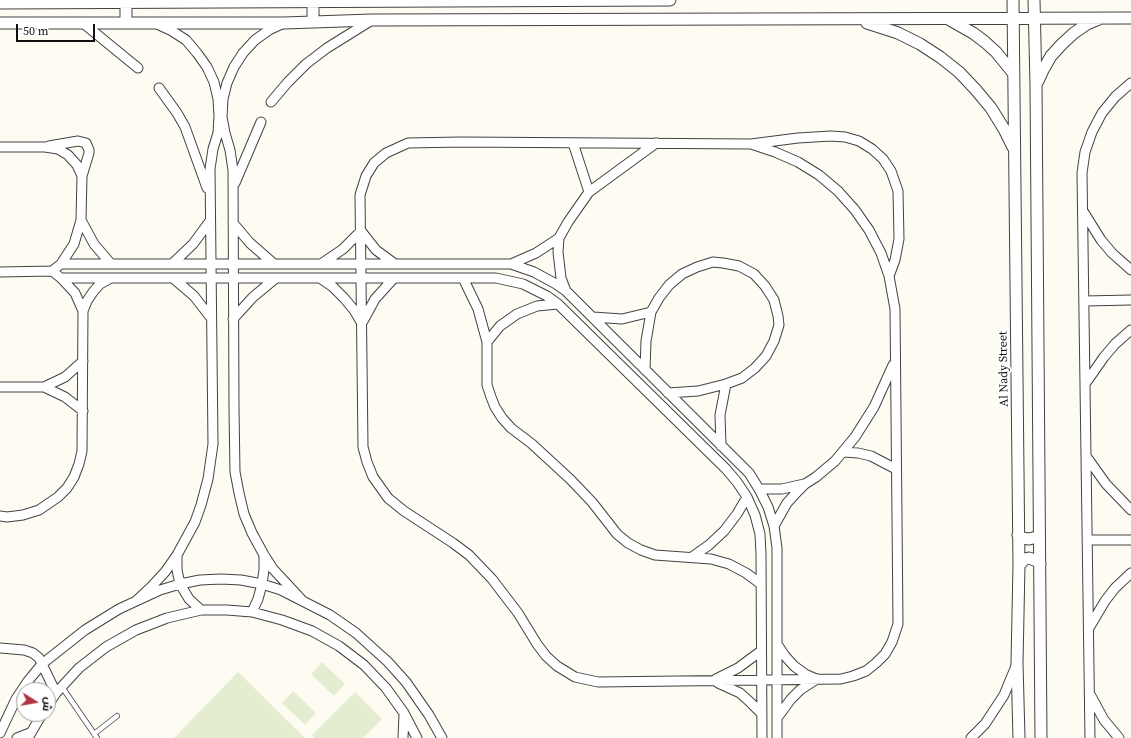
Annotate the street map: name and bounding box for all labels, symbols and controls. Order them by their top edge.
scale bar [18,16,97,42]
text: 50 m [23,23,49,39]
street label: Al Nady Street [996,331,1012,407]
north arrow [16,682,56,722]
text: ش [39,696,56,713]

